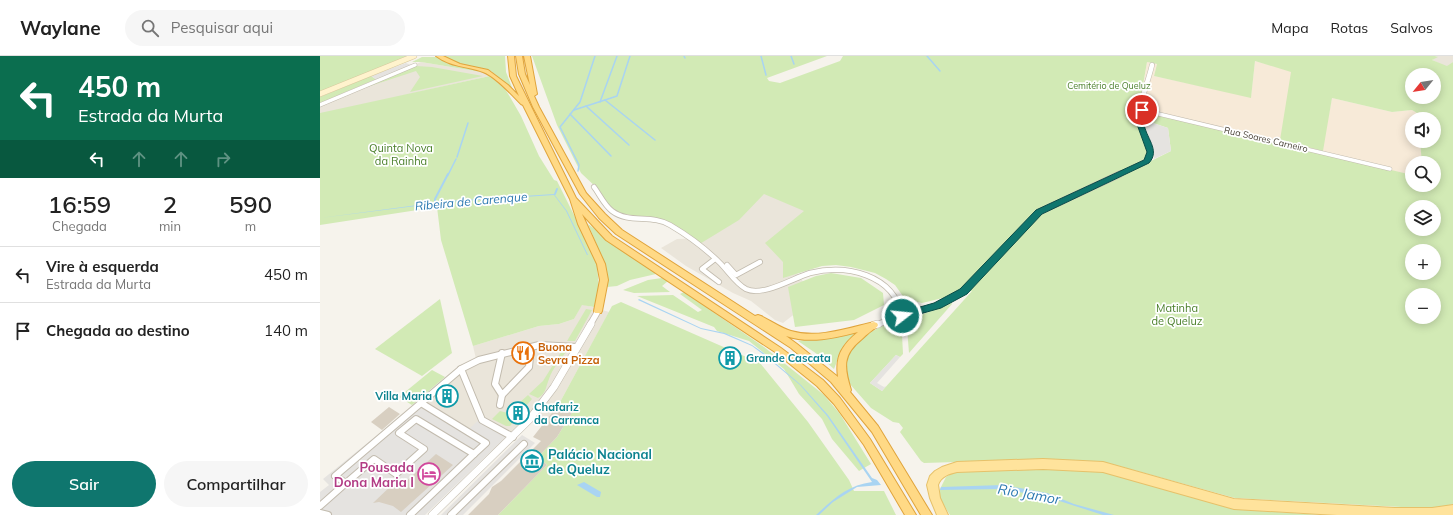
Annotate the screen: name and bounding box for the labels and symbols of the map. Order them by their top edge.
north arrow [1405,68,1441,104]
park label: Cemitério de Queluz [1067,80,1151,91]
pin [1125,93,1159,127]
street label: Rua Soares Carneiro [1223,124,1309,154]
park label: Quinta Nova da Rainha [369,141,433,168]
water label: Ribeira de Carenque [414,189,528,213]
position arrow [881,295,923,337]
park label: Matinha de Queluz [1152,301,1203,328]
restaurant icon: Buona Sevra Pizza [510,340,536,366]
place label: Buona Sevra Pizza [538,340,600,367]
building icon: Grande Cascata [717,345,743,371]
place label: Grande Cascata [746,351,831,365]
building icon: Villa Maria [434,383,460,409]
place label: Villa Maria [374,389,432,403]
building icon: Chafariz da Carranca [505,400,531,426]
place label: Chafariz da Carranca [534,400,599,427]
place label: Palácio Nacional de Queluz [548,446,652,477]
museum icon: Palácio Nacional de Queluz [519,448,545,474]
place label: Pousada Dona Maria I [334,459,414,490]
hotel icon: Pousada Dona Maria I [416,461,442,487]
water label: Rio Jamor [996,480,1063,508]

